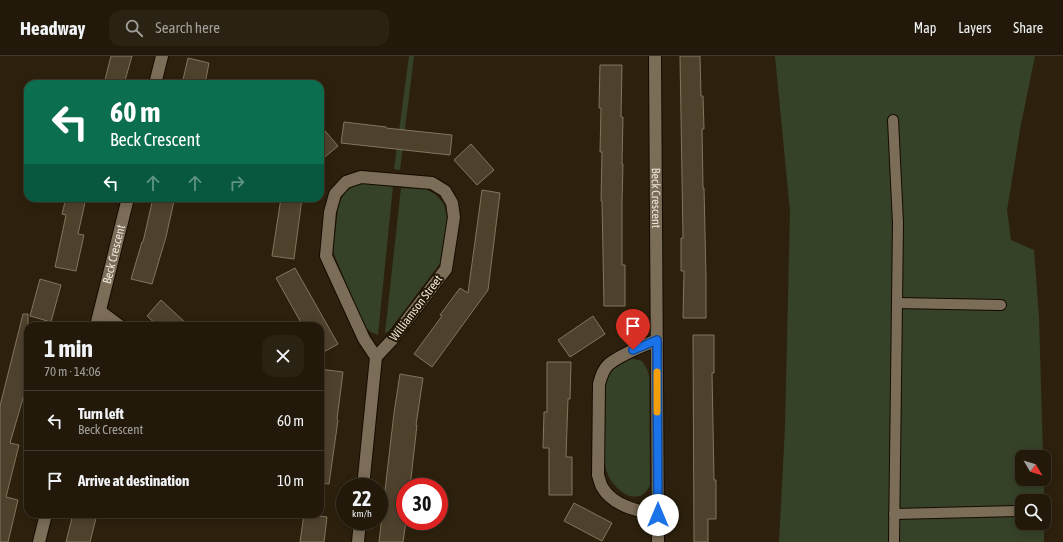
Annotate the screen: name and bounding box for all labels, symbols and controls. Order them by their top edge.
search box [109,10,389,46]
text: Headway [20,17,85,39]
icon: search [123,17,145,39]
text: Search here [155,19,220,36]
text: Map [914,20,936,36]
text: Layers [958,20,991,36]
text: Share [1013,20,1043,36]
icon: left [44,96,96,148]
text: 60 m [110,96,160,128]
text: Beck Crescent [110,129,200,150]
street label: Beck Crescent [649,168,663,229]
icon: left [100,172,122,194]
icon: ahead [142,172,164,194]
icon: ahead [184,172,206,194]
icon: right [226,172,248,194]
street label: Beck Crescent [100,223,128,285]
street label: Williamson Street [387,272,446,344]
pin [616,309,650,350]
icon: arrive [622,315,644,337]
text: 1 min [44,335,93,362]
button: close [262,335,304,377]
text: 70 m · 14:06 [44,364,101,379]
text: Turn left [78,405,124,422]
icon: left [44,410,66,432]
text: 60 m [277,412,304,429]
text: Beck Crescent [78,422,143,437]
north arrow [1015,450,1051,486]
map controls [1015,450,1051,530]
icon: arrive [44,470,66,492]
text: Arrive at destination [78,472,189,489]
text: 10 m [277,472,304,489]
speed limit sign: 30 [396,478,448,530]
text: 22 [353,487,371,510]
position arrow [637,494,679,536]
button: search [1015,494,1051,530]
text: km/h [352,508,372,519]

